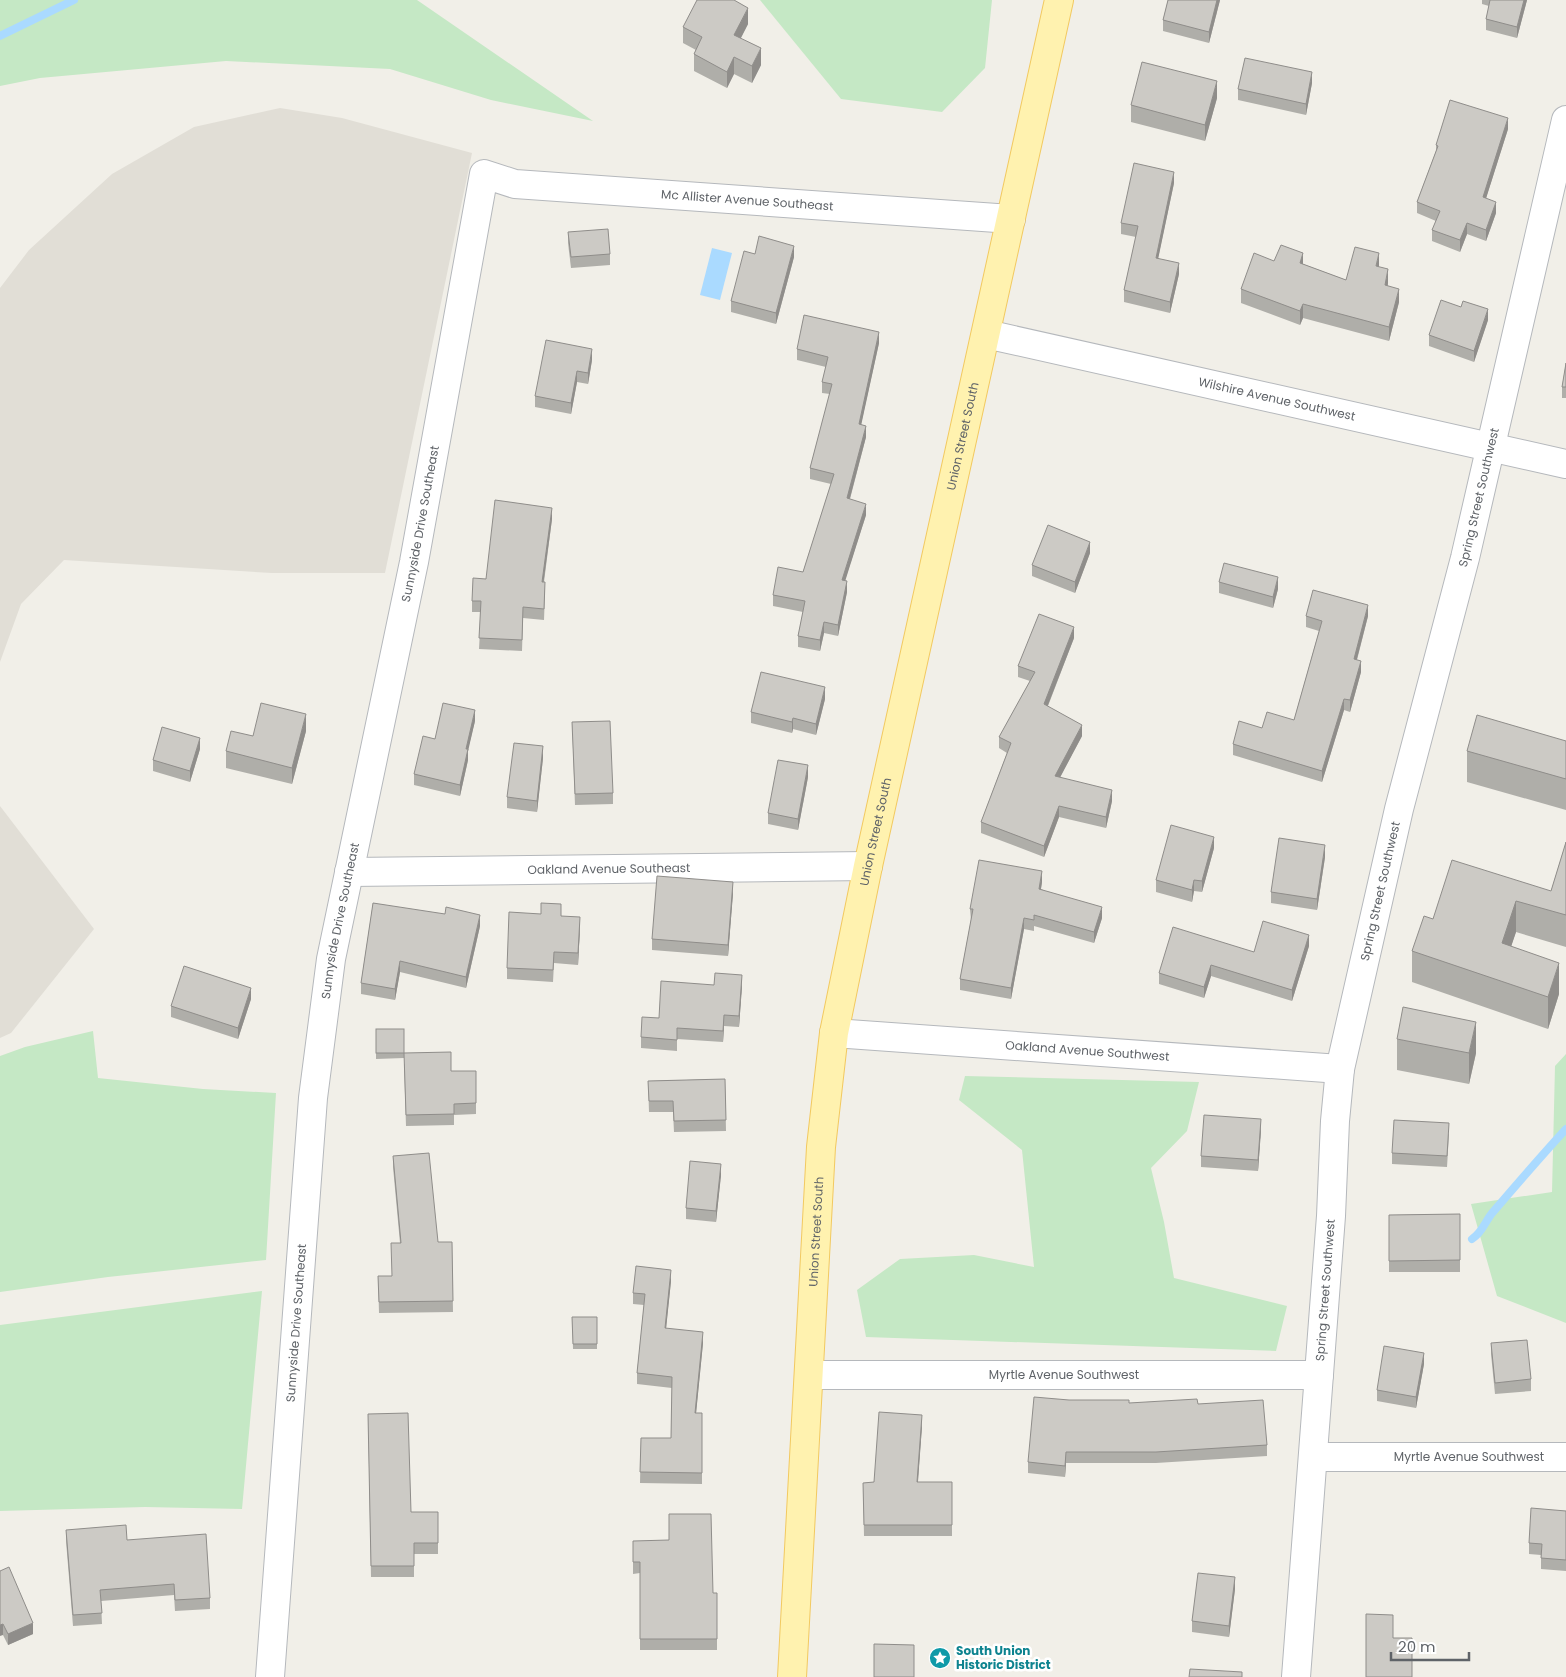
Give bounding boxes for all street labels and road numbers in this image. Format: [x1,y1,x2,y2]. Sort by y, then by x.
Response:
street label: Mc Allister Avenue Southeast [661,185,834,214]
street label: Wilshire Avenue Southwest [1197,373,1357,425]
street label: Union Street South [942,381,982,492]
street label: Spring Street Southwest [1454,426,1503,569]
street label: Sunnyside Drive Southeast [397,444,443,604]
street label: Union Street South [855,776,895,887]
street label: Spring Street Southwest [1356,820,1404,962]
street label: Sunnyside Drive Southeast [317,841,363,1000]
street label: Oakland Avenue Southeast [527,859,691,878]
street label: Oakland Avenue Southwest [1005,1036,1170,1065]
street label: Union Street South [804,1176,827,1287]
street label: Spring Street Southwest [1311,1218,1339,1362]
street label: Sunnyside Drive Southeast [281,1243,310,1403]
street label: Myrtle Avenue Southwest [989,1366,1139,1383]
street label: Myrtle Avenue Southwest [1394,1448,1544,1465]

